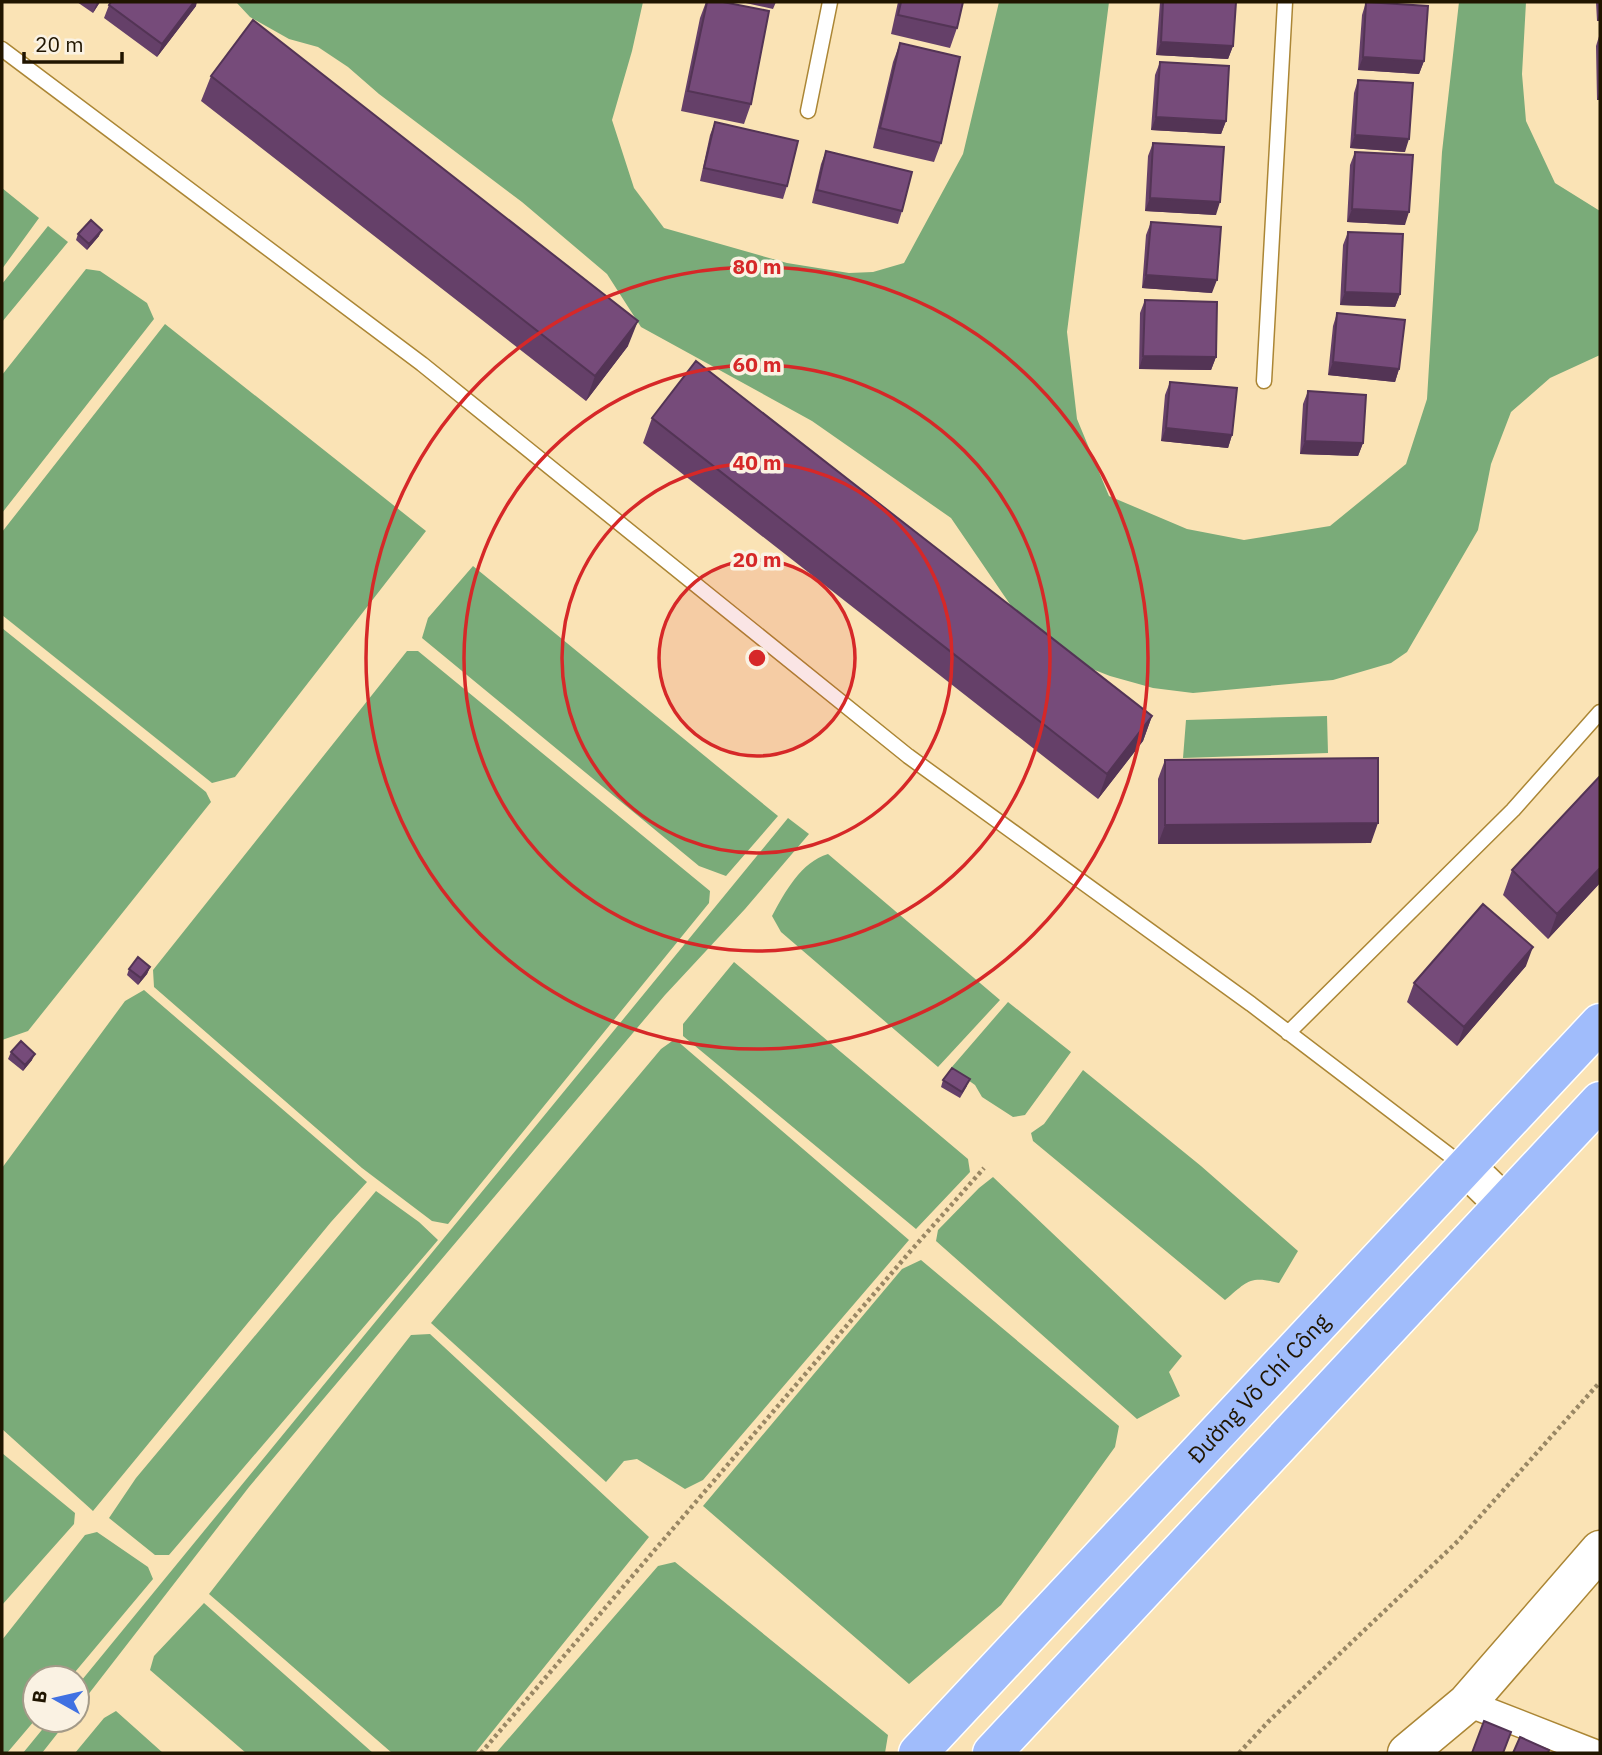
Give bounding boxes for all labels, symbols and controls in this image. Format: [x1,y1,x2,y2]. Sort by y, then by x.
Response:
scale bar [24,21,122,65]
text: 20 m [35,30,84,58]
text: 80 m [733,252,781,280]
text: 60 m [733,350,781,378]
text: 40 m [733,448,781,476]
text: 20 m [733,545,781,573]
centre of rings [745,646,769,670]
street label: Đường Võ Chí Công [1180,1306,1335,1469]
north arrow [21,1664,91,1734]
text: B [26,1689,52,1705]

